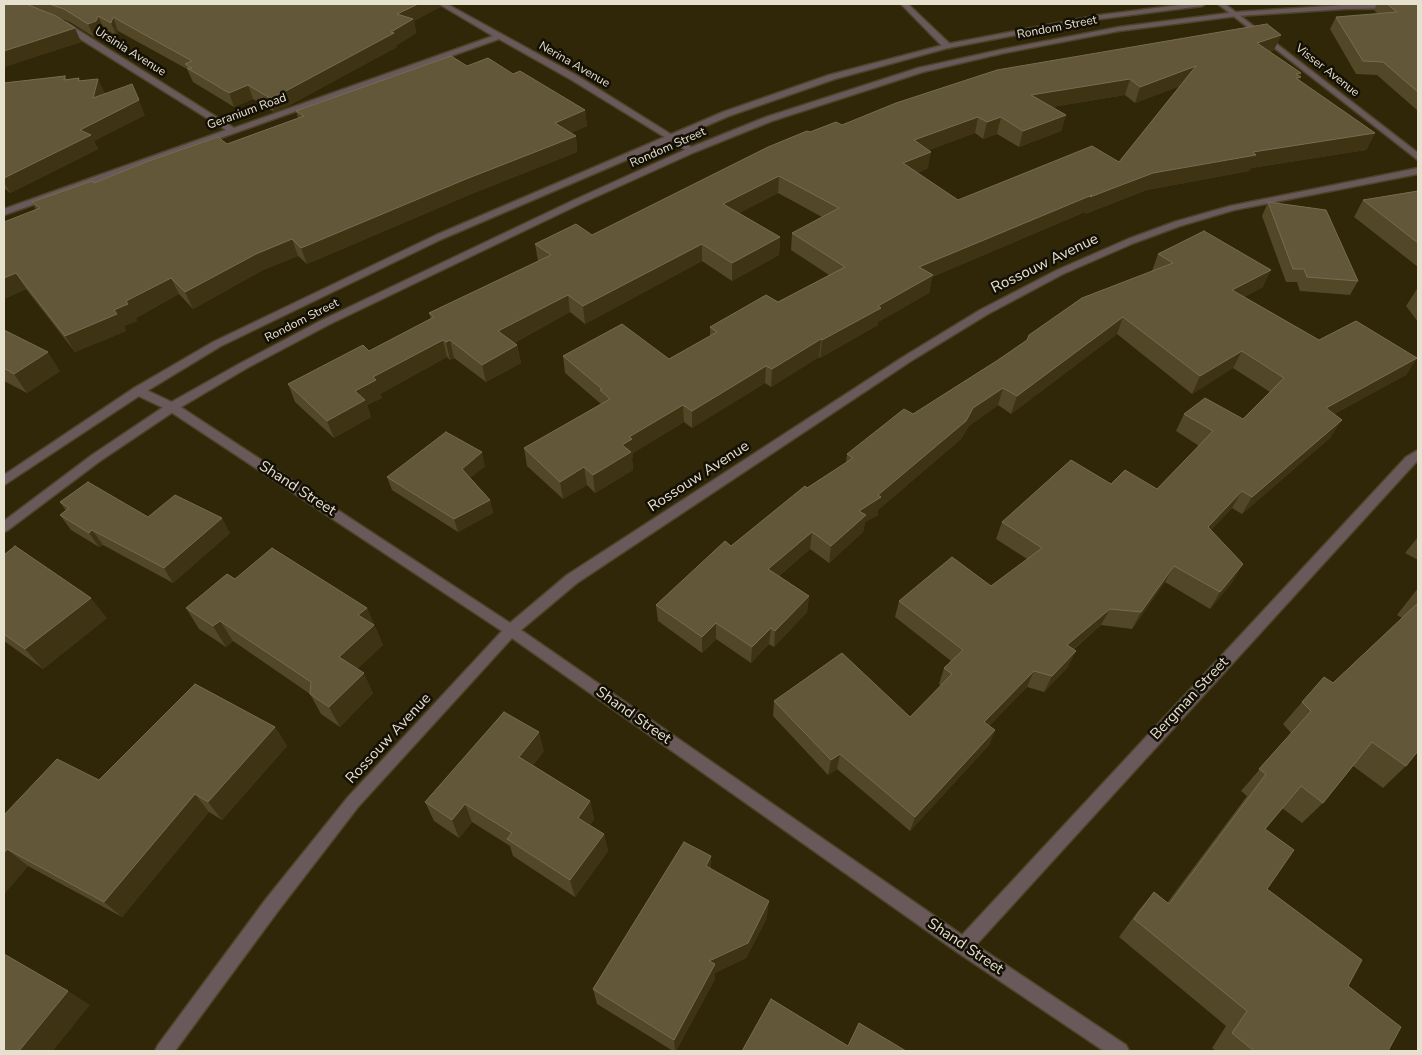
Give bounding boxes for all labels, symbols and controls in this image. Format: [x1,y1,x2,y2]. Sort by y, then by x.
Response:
street label: Rondom Street [1016,13,1098,43]
street label: Ursinia Avenue [92,24,168,80]
street label: Nerina Avenue [536,39,612,91]
street label: Visser Avenue [1292,42,1362,100]
street label: Geranium Road [205,91,289,133]
street label: Rondom Street [628,125,708,171]
street label: Rossouw Avenue [989,230,1101,298]
street label: Rondom Street [263,296,341,346]
street label: Rossouw Avenue [645,438,753,516]
street label: Shand Street [255,458,339,520]
street label: Bergman Street [1147,654,1233,744]
street label: Shand Street [592,683,674,749]
street label: Rossouw Avenue [343,690,435,788]
street label: Shand Street [924,915,1006,979]

